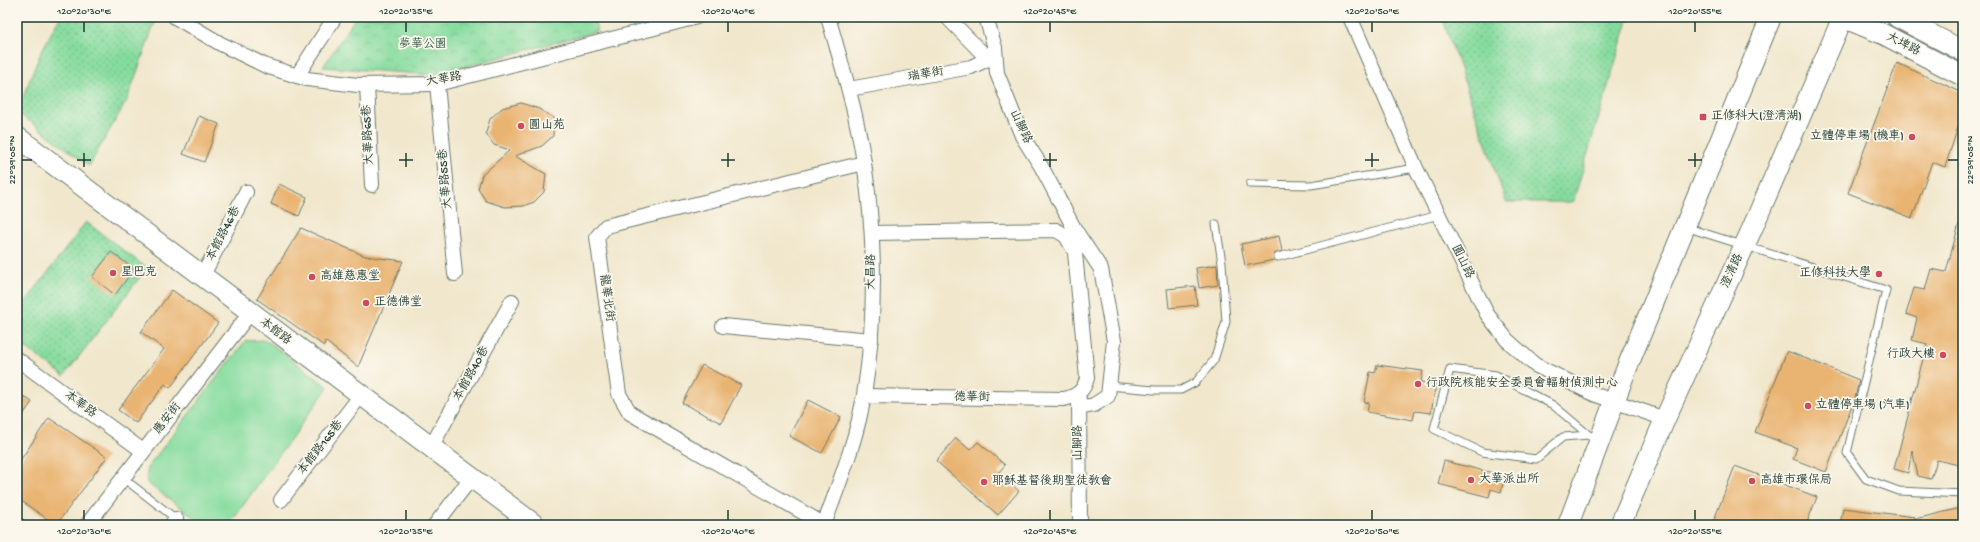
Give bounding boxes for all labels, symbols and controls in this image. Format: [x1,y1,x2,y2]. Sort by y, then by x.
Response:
text: 120°20'30"E [56,6,112,18]
text: 120°20'35"E [378,6,433,18]
text: 120°20'40"E [700,6,755,18]
text: 120°20'45"E [1023,6,1077,18]
text: 120°20'50"E [1344,6,1400,18]
text: 120°20'55"E [1667,6,1722,18]
street label: 大埤路 [1884,30,1923,59]
park label: 夢華公園 [399,37,447,52]
street label: 瑞華街 [907,64,945,85]
street label: 大華路 [425,69,463,90]
street label: 大華路65巷 [359,104,378,166]
street label: 山腳路 [1006,107,1035,146]
place label: 正修科大(澄清湖) [1711,109,1802,124]
marker: 正修科大(澄清湖) [1698,112,1708,122]
place label: 圓山苑 [529,118,565,133]
marker: 圓山苑 [516,121,526,131]
place label: 立體停車場 (機車) [1810,129,1904,144]
marker: 立體停車場 (機車) [1907,132,1917,142]
text: 22°39'05"N [7,135,19,184]
text: 22°39'05"N [1965,135,1977,184]
street label: 大華路55巷 [435,148,456,210]
street label: 本館路46巷 [202,203,244,264]
street label: 圓山路 [1448,242,1477,281]
street label: 澄清路 [1718,251,1747,290]
street label: 大昌路 [864,254,879,290]
place label: 星巴克 [121,265,157,280]
place label: 正修科技大學 [1799,265,1871,281]
marker: 星巴克 [108,268,118,278]
place label: 高雄慈惠堂 [320,269,380,284]
marker: 正修科技大學 [1874,269,1884,279]
marker: 高雄慈惠堂 [307,272,317,282]
street label: 龍華北街 [596,273,617,323]
place label: 正德佛堂 [374,294,422,310]
marker: 正德佛堂 [361,298,371,308]
street label: 本館路 [256,314,295,348]
street label: 本館路40巷 [449,343,493,404]
place label: 行政大樓 [1887,347,1935,362]
marker: 行政大樓 [1938,350,1948,360]
place label: 行政院核能安全委員會輻射偵測中心 [1426,375,1618,391]
marker: 行政院核能安全委員會輻射偵測中心 [1413,379,1423,389]
street label: 本華路 [61,388,99,421]
street label: 德華街 [954,389,990,405]
place label: 立體停車場 (汽車) [1816,398,1910,413]
street label: 應安街 [151,400,185,437]
marker: 立體停車場 (汽車) [1803,401,1813,411]
street label: 本館路165巷 [294,417,347,478]
street label: 山腳路 [1071,425,1086,461]
place label: 大華派出所 [1479,472,1540,487]
place label: 耶穌基督後期聖徒教會 [992,473,1112,489]
place label: 高雄市環保局 [1760,473,1832,488]
marker: 大華派出所 [1466,475,1476,485]
marker: 高雄市環保局 [1747,476,1757,486]
marker: 耶穌基督後期聖徒教會 [979,477,989,487]
text: 120°20'30"E [56,526,112,538]
text: 120°20'35"E [378,526,433,538]
text: 120°20'40"E [700,526,755,538]
text: 120°20'45"E [1023,526,1077,538]
text: 120°20'50"E [1344,526,1400,538]
text: 120°20'55"E [1667,526,1722,538]

